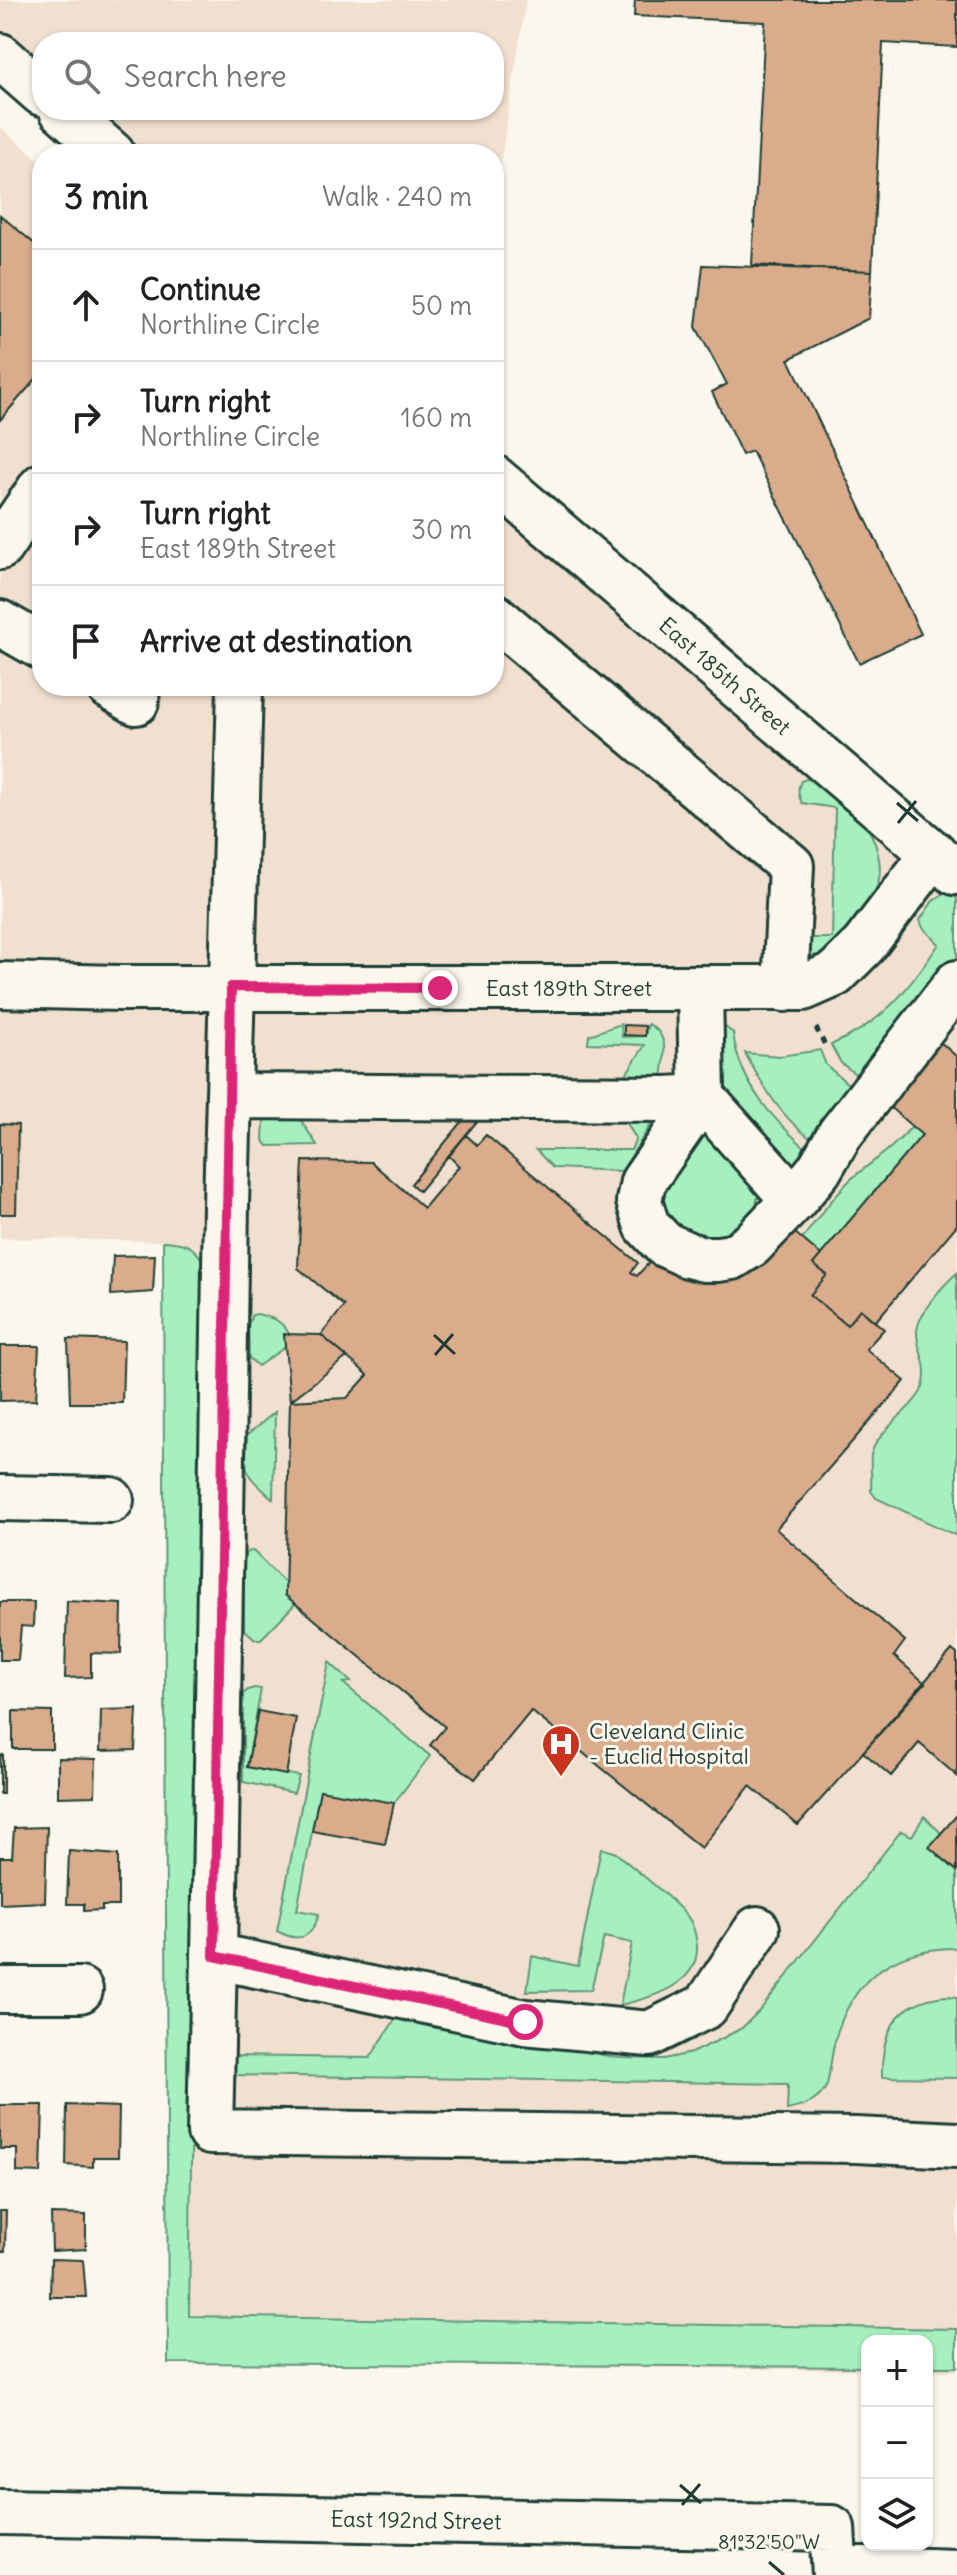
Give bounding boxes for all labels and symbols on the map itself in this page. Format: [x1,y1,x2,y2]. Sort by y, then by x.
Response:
street label: East 185th Street [653,611,797,741]
route end [422,970,458,1006]
street label: East 189th Street [486,974,652,1002]
place label: Cleveland Clinic - Euclid Hospital [589,1717,749,1770]
hospital icon: Cleveland Clinic - Euclid Hospital [540,1723,582,1778]
route start [507,2004,543,2040]
street label: East 192nd Street [330,2505,502,2535]
text: 81°32'50"W [718,2529,820,2554]

